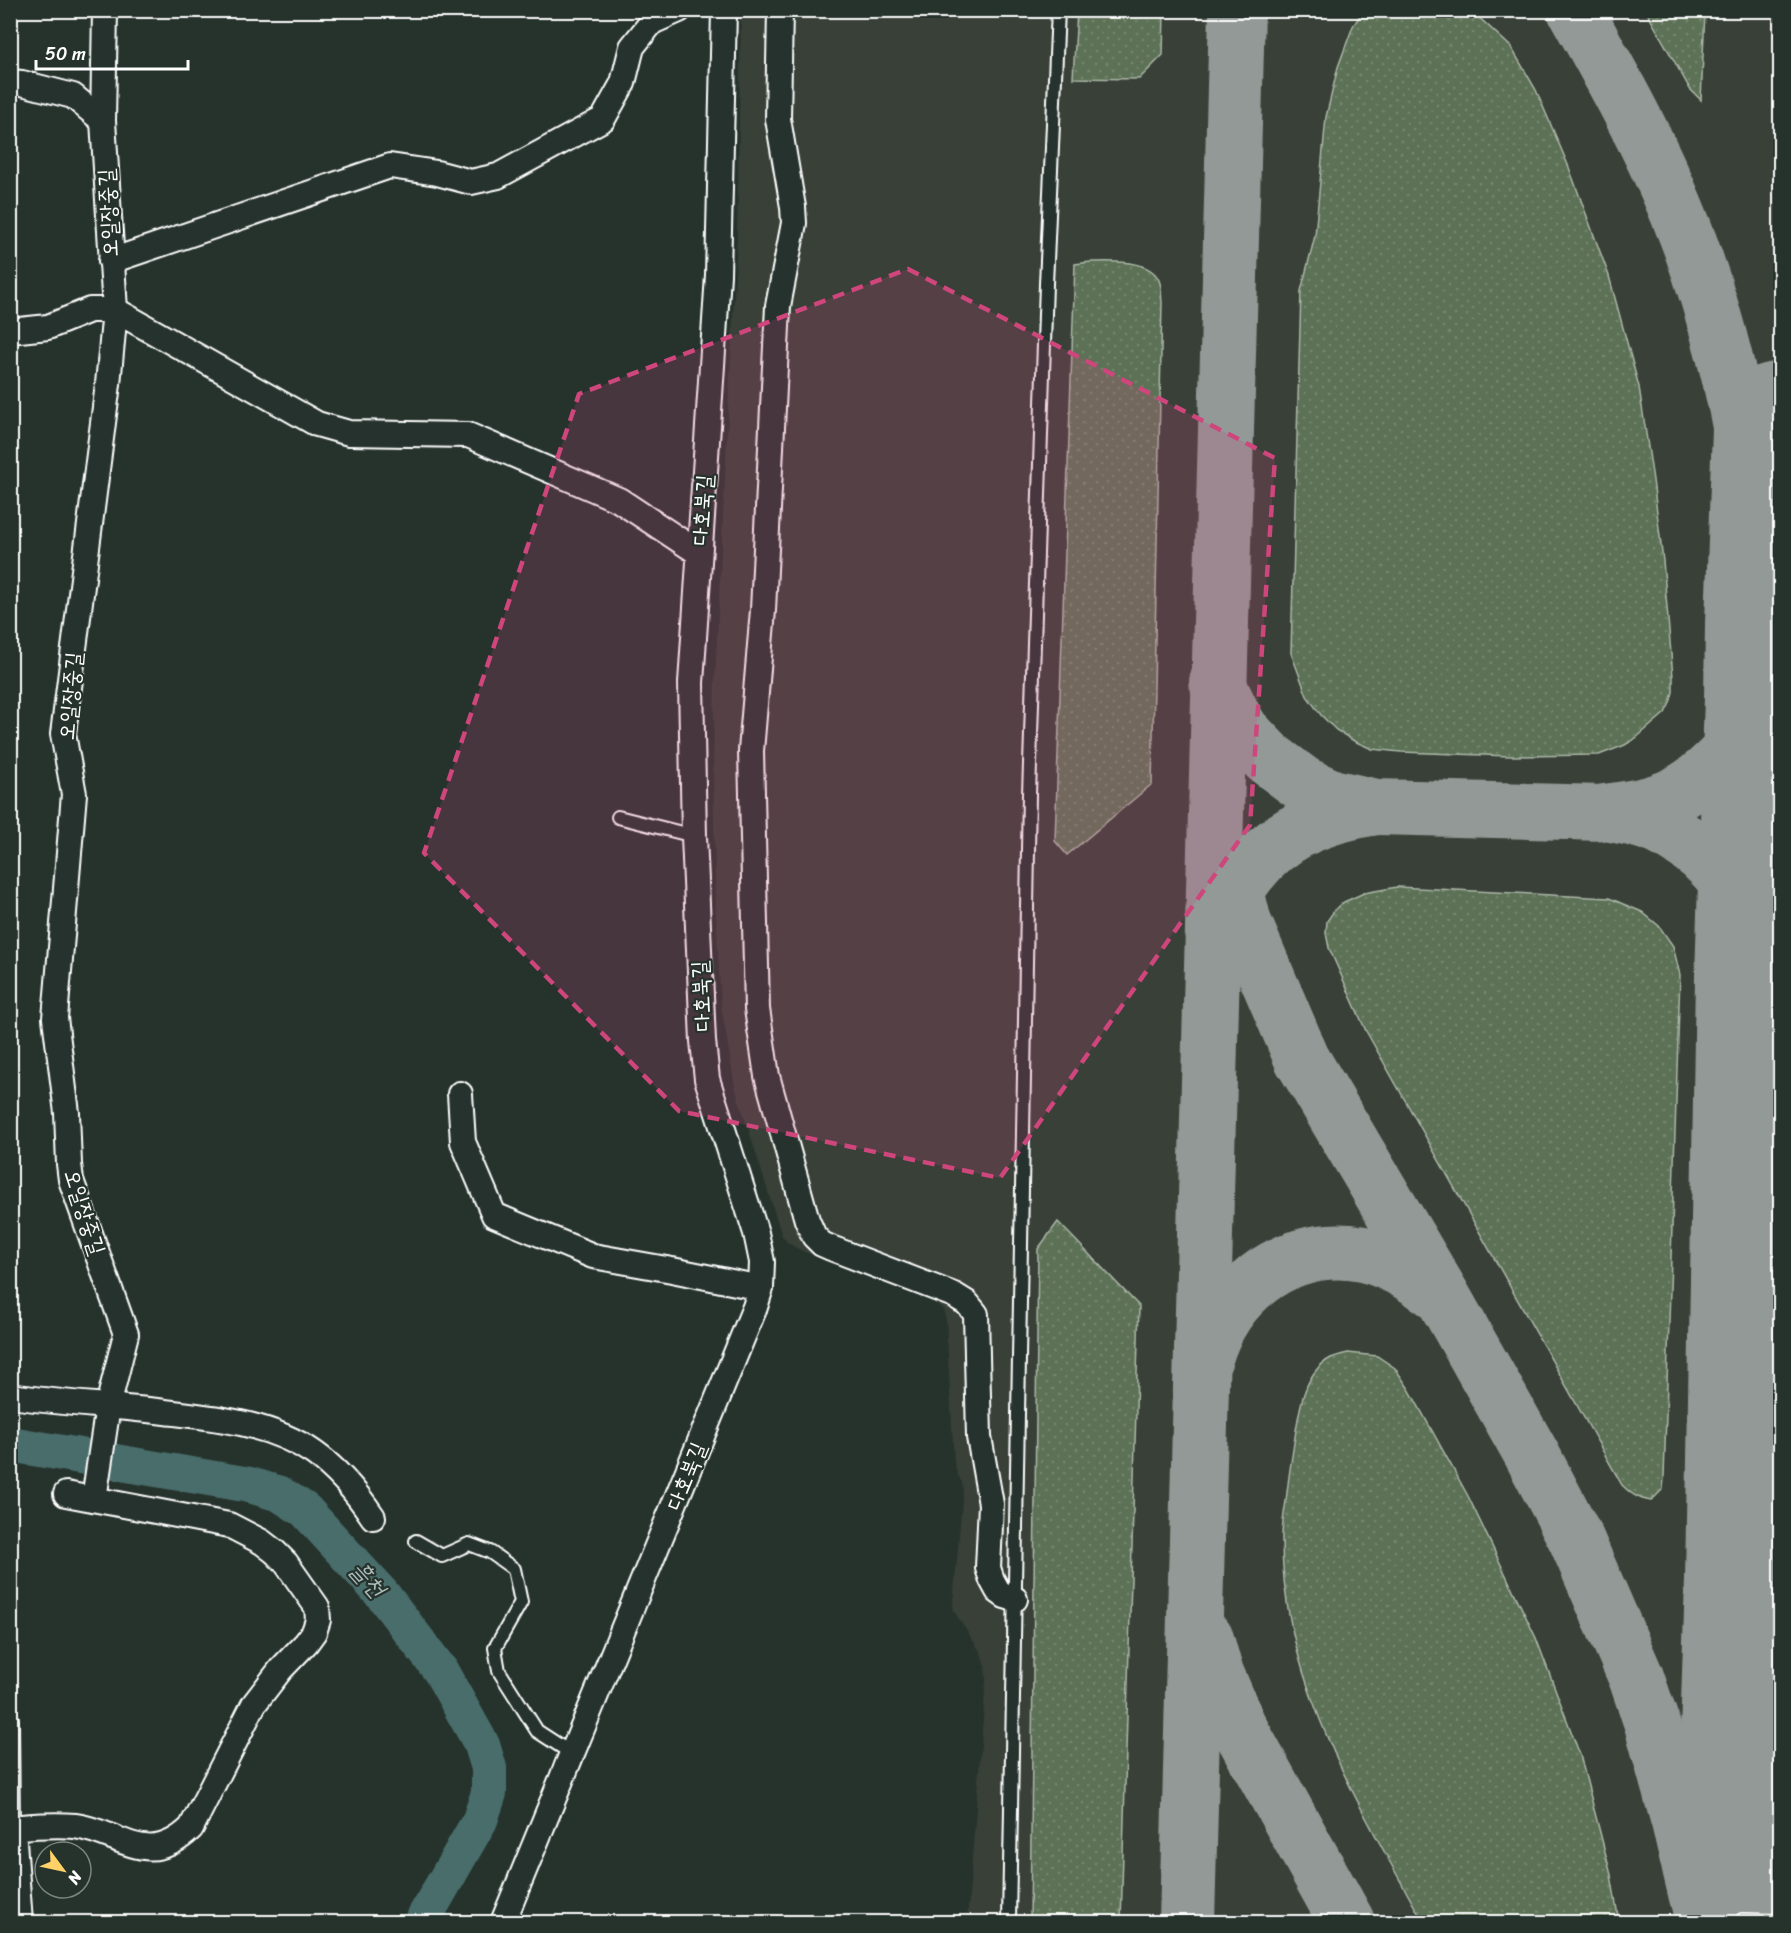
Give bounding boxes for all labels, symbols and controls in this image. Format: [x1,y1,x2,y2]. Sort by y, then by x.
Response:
scale bar [36,33,188,71]
text: 50 m [45,38,86,70]
street label: 오일장중길 [86,167,130,258]
street label: 다호북길 [680,473,724,547]
street label: 오일장중길 [47,650,93,742]
street label: 다호북길 [680,959,722,1032]
street label: 오일장중길 [53,1164,117,1260]
street label: 다호북길 [655,1436,717,1516]
water label: 흘천 [339,1551,398,1609]
north arrow [33,1840,93,1900]
text: N [59,1865,91,1891]

